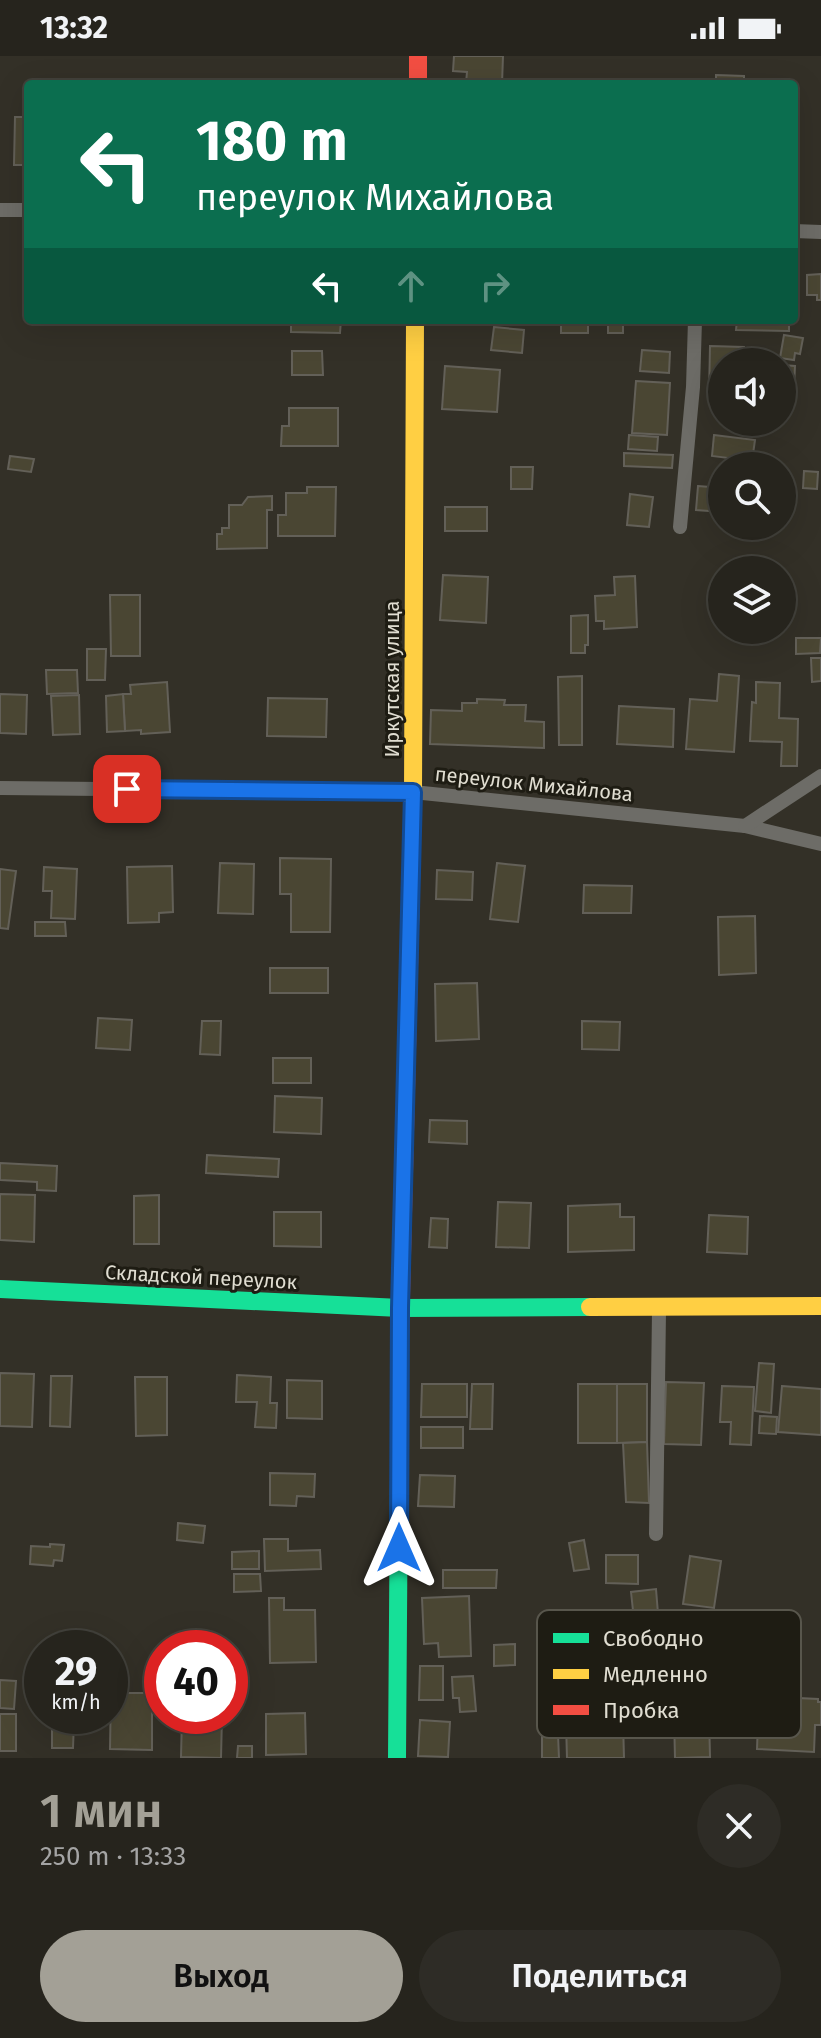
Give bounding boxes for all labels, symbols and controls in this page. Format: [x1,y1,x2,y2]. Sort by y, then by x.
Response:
text: 13:32 [40,10,108,46]
text: 180 m [196,108,348,175]
icon: left [64,112,168,216]
text: переулок Михайлова [196,176,554,220]
icon: left [305,264,349,308]
icon: ahead [389,264,433,308]
icon: right [473,264,517,308]
map controls [708,348,796,644]
button: sound [708,348,796,436]
button: search [708,452,796,540]
button: layers [708,556,796,644]
street label: Иркутская улица [380,601,404,757]
pin [93,755,161,823]
street label: переулок Михайлова [434,762,634,806]
icon: arrive [105,767,149,811]
street label: Складской переулок [104,1260,298,1294]
position arrow [357,1506,441,1590]
legend [537,1610,801,1738]
text: Свободно [603,1625,704,1652]
speed limit sign: 40 [144,1630,248,1734]
text: 29 [55,1648,97,1696]
text: Медленно [603,1661,708,1688]
text: km/h [51,1690,101,1714]
text: Пробка [603,1697,680,1724]
text: 1 мин [40,1782,163,1840]
button: close [697,1784,781,1868]
text: 250 m · 13:33 [40,1841,186,1872]
button: Выход [40,1930,403,2022]
button: Поделиться [419,1930,781,2022]

